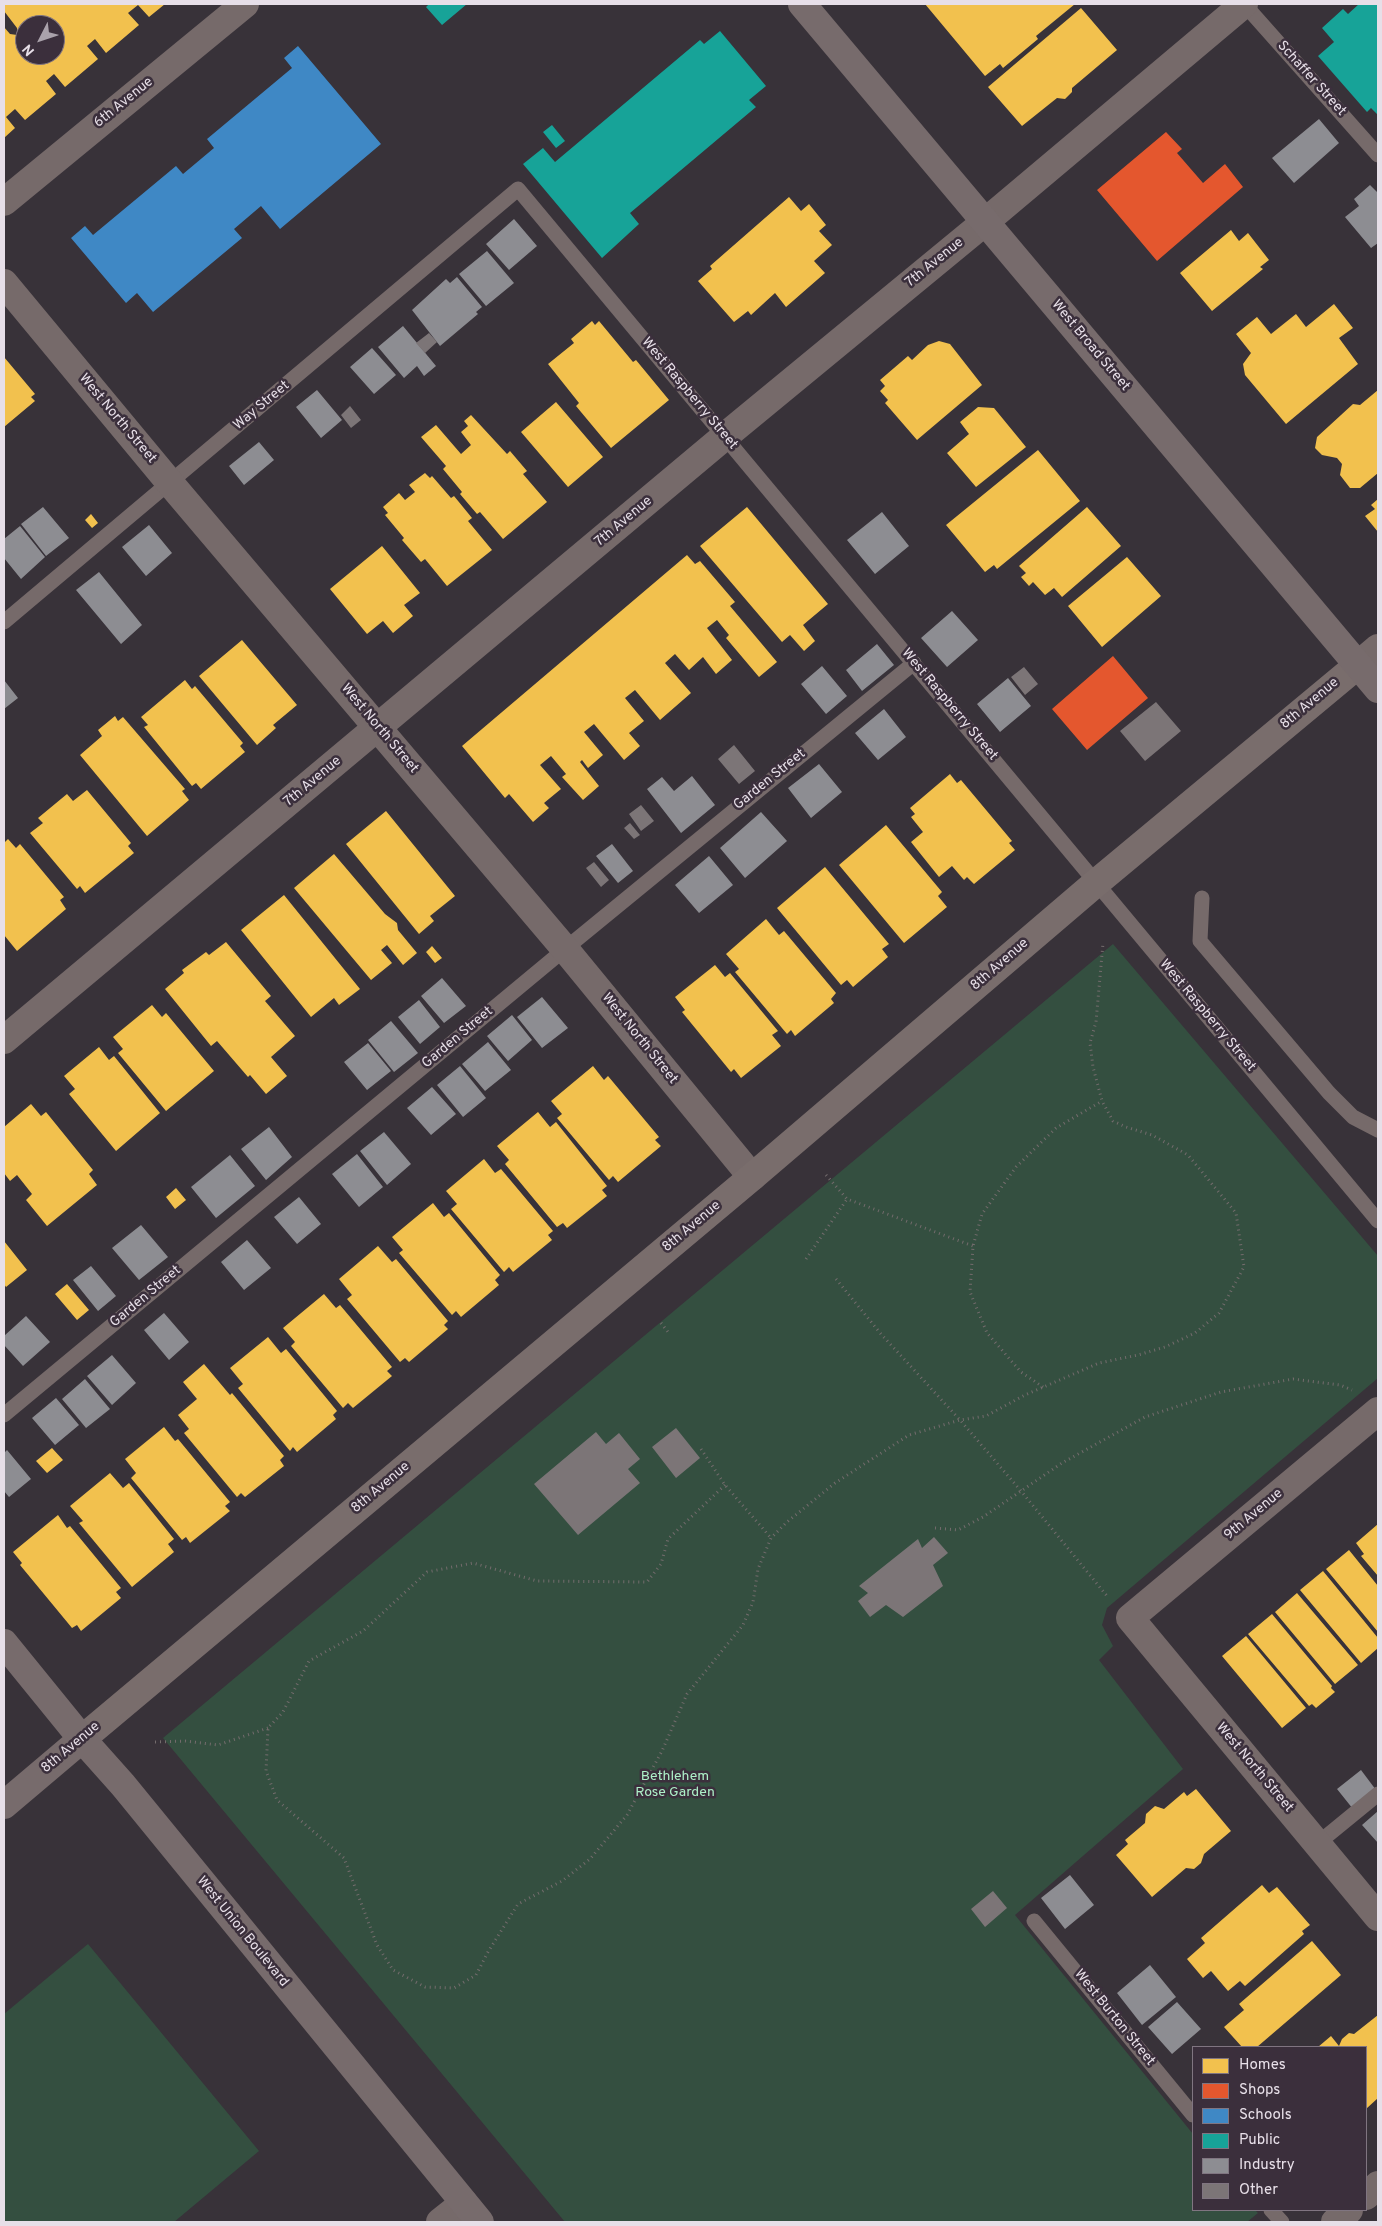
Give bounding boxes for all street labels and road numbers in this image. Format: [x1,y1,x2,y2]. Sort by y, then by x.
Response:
street label: Schaffer Street [1273,38,1349,120]
street label: 6th Avenue [91,74,157,132]
street label: 7th Avenue [903,234,967,292]
street label: West Broad Street [1047,297,1133,395]
street label: West Raspberry Street [637,335,741,453]
street label: West North Street [75,371,159,467]
street label: Way Street [231,378,293,434]
street label: 7th Avenue [592,493,656,551]
street label: West Raspberry Street [897,646,1001,764]
street label: 8th Avenue [1277,675,1343,733]
street label: West North Street [337,681,421,777]
street label: Garden Street [731,746,809,814]
street label: 7th Avenue [281,753,345,811]
street label: 8th Avenue [968,935,1032,995]
street label: West Raspberry Street [1155,957,1259,1075]
street label: West North Street [597,990,681,1088]
street label: Garden Street [419,1003,497,1073]
street label: 8th Avenue [659,1198,725,1256]
street label: Garden Street [107,1262,185,1332]
street label: 8th Avenue [348,1459,414,1517]
street label: 9th Avenue [1221,1486,1287,1544]
street label: 8th Avenue [38,1719,104,1777]
street label: West North Street [1212,1720,1296,1816]
street label: West Union Boulevard [192,1873,292,1991]
street label: West Burton Street [1070,1966,1158,2070]

